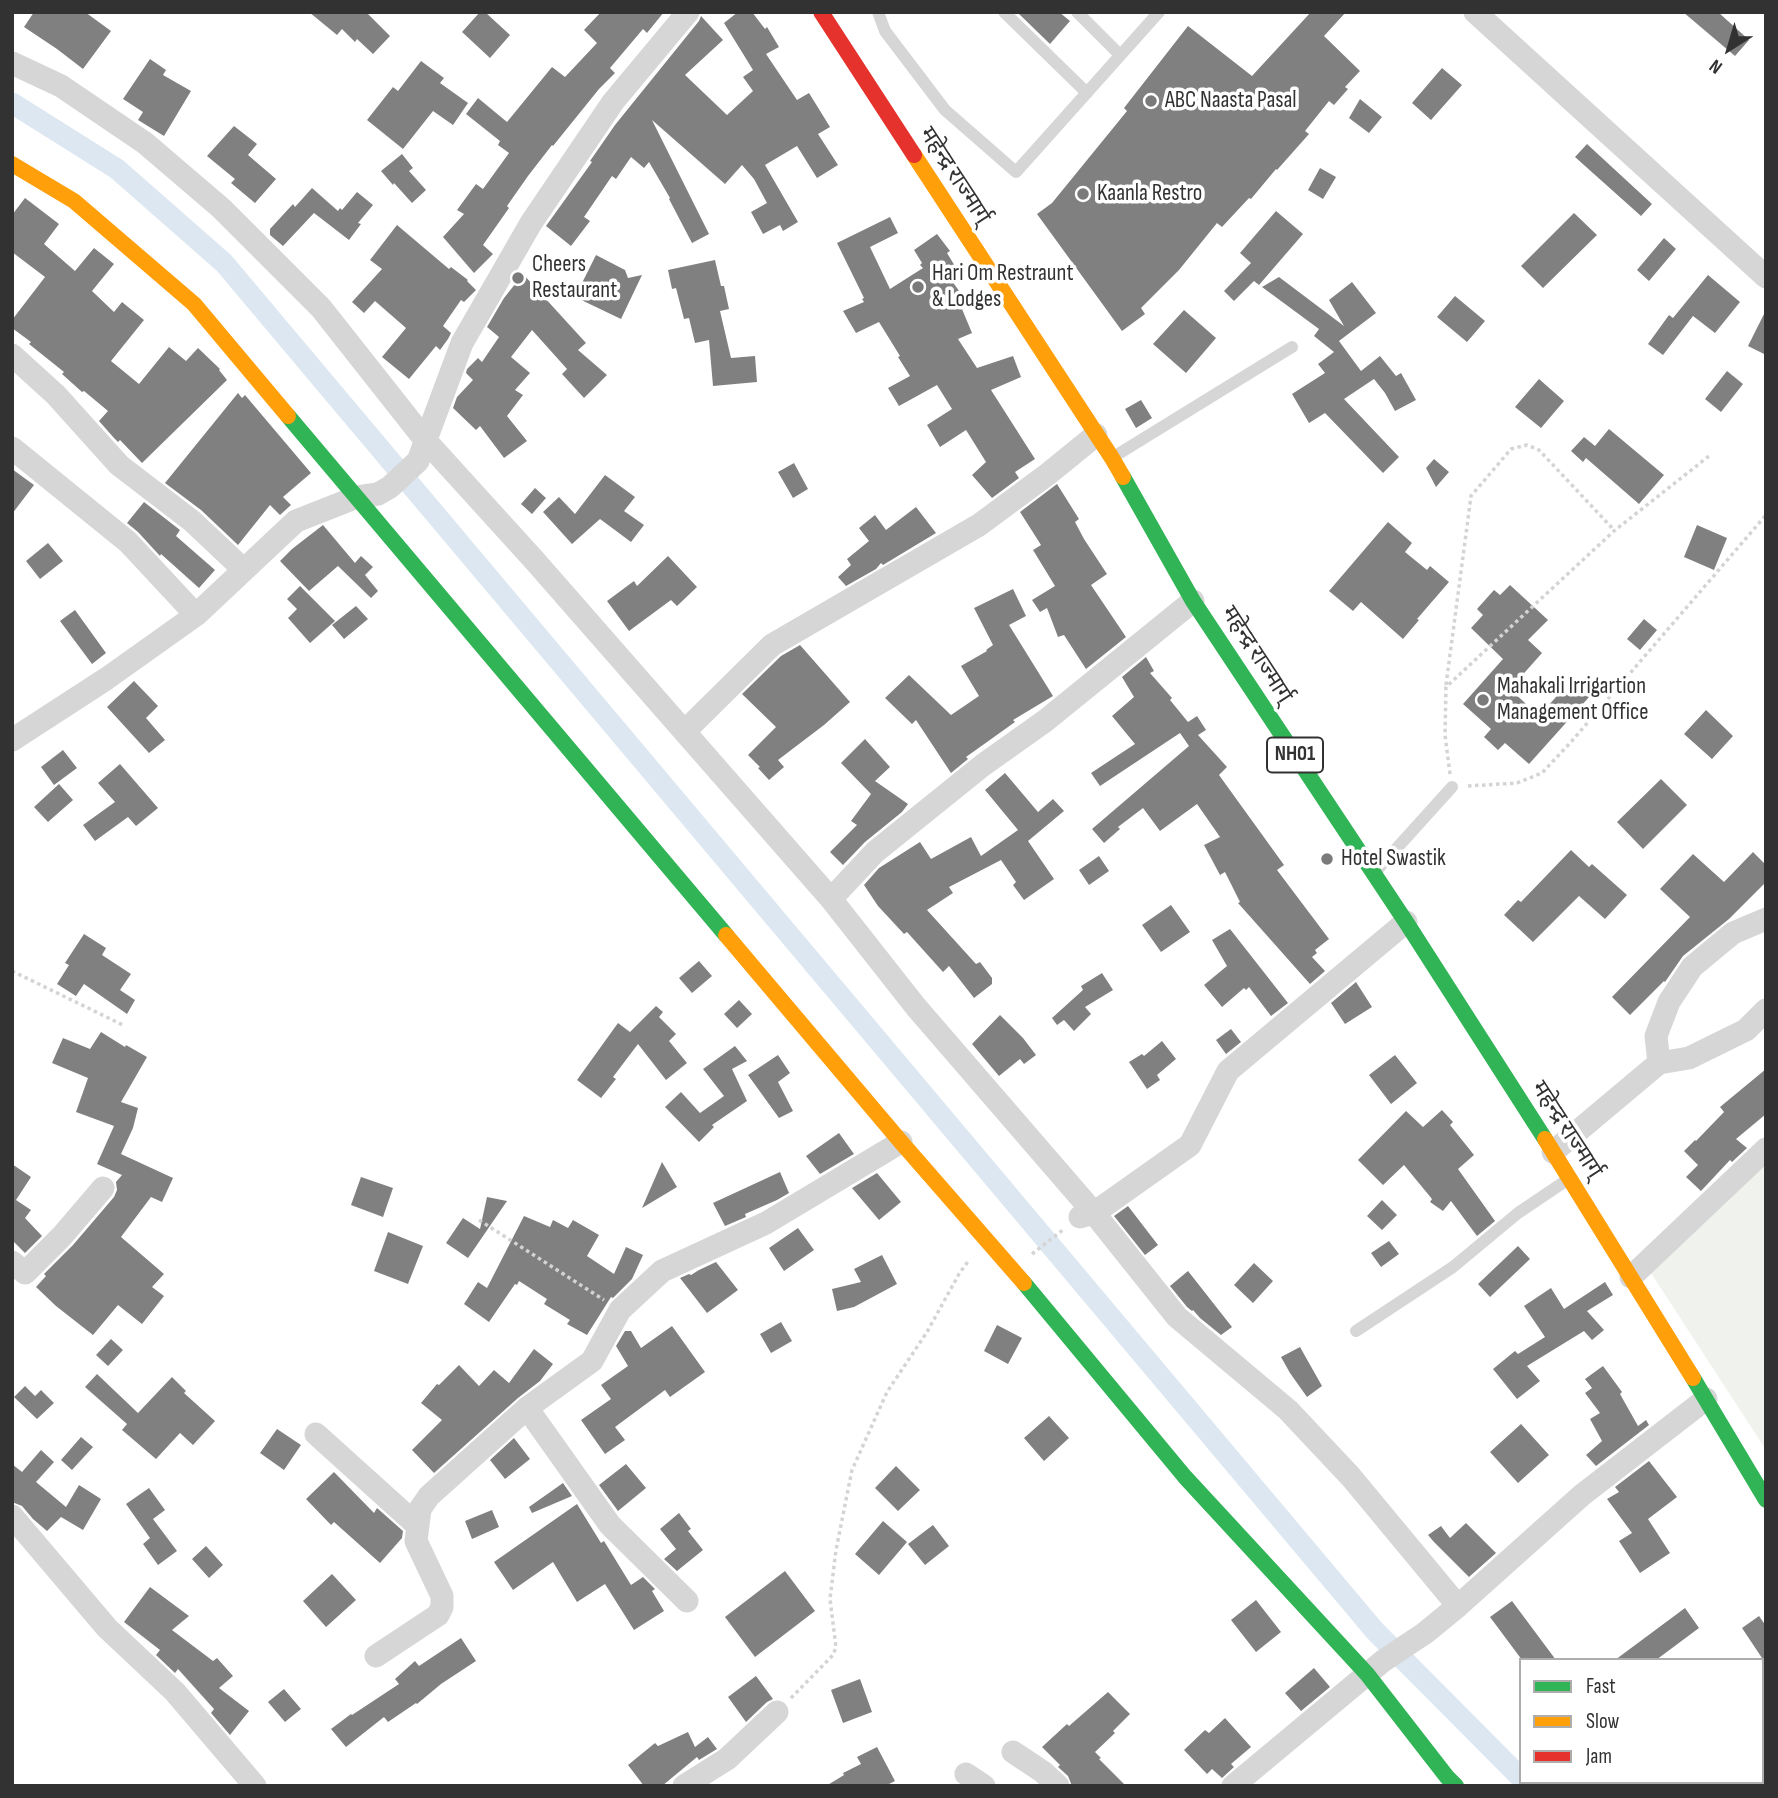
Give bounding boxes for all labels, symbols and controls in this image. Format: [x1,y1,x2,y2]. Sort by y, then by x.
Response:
north arrow [1694,14,1764,84]
text: N [1705,54,1727,78]
place label: ABC Naasta Pasal [1165,87,1297,115]
marker: ABC Naasta Pasal [1143,93,1159,109]
street label: महेन्द्र राज्मार्ग् [912,122,996,230]
place label: Kaanla Restro [1097,180,1202,208]
marker: Kaanla Restro [1075,186,1091,202]
place label: Cheers Restaurant [532,251,617,305]
place label: Hari Om Restraunt & Lodges [932,260,1073,314]
marker: Cheers Restaurant [510,270,526,286]
marker: Hari Om Restraunt & Lodges [910,279,926,295]
street label: महेन्द्र राज्मार्ग् [1214,601,1298,709]
place label: Mahakali Irrigartion Management Office [1497,673,1648,727]
marker: Mahakali Irrigartion Management Office [1475,692,1491,708]
road number: NH01 [1267,738,1323,772]
place label: Hotel Swastik [1341,845,1446,873]
marker: Hotel Swastik [1319,851,1335,867]
street label: महेन्द्र राज्मार्ग् [1524,1076,1608,1184]
legend [1519,1658,1764,1784]
text: Fast [1586,1674,1616,1699]
text: Slow [1586,1709,1619,1734]
text: Jam [1586,1744,1612,1769]

